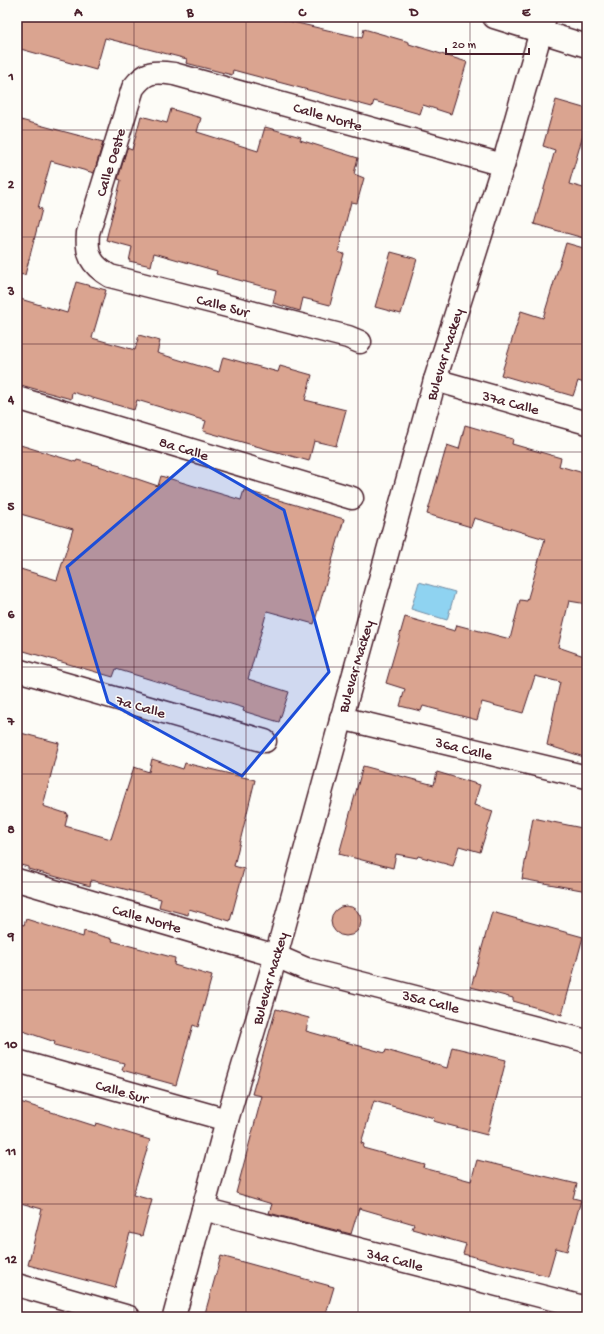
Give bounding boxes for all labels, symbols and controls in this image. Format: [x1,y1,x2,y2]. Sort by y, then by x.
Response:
text: A [73,6,83,21]
text: B [186,6,195,21]
text: C [297,6,307,21]
text: D [409,6,419,21]
text: E [522,6,531,21]
scale bar [446,30,529,56]
text: 20 m [452,39,477,53]
text: 1 [7,70,14,85]
street label: Calle Norte [291,99,364,136]
street label: Calle Oeste [93,126,131,199]
text: 2 [8,178,15,193]
text: 3 [7,285,15,300]
street label: Calle Sur [194,291,252,323]
street label: Bulevar Mackey [423,306,469,404]
street label: 37a Calle [479,387,541,420]
text: 4 [7,393,15,408]
street label: 8a Calle [156,434,211,466]
text: 5 [8,500,15,515]
text: 6 [8,608,15,623]
street label: Bulevar Mackey [335,618,379,716]
street label: 7a Calle [113,692,167,724]
text: 7 [7,715,16,730]
street label: 36a Calle [432,734,494,766]
text: 8 [7,823,15,838]
street label: Calle Norte [110,901,183,938]
text: 9 [7,930,15,945]
street label: Bulevar Mackey [249,930,293,1028]
street label: 35a Calle [399,987,461,1019]
text: 10 [4,1038,18,1053]
street label: Calle Sur [93,1077,151,1109]
text: 11 [5,1145,16,1160]
street label: 34a Calle [363,1245,425,1277]
text: 12 [4,1253,17,1268]

